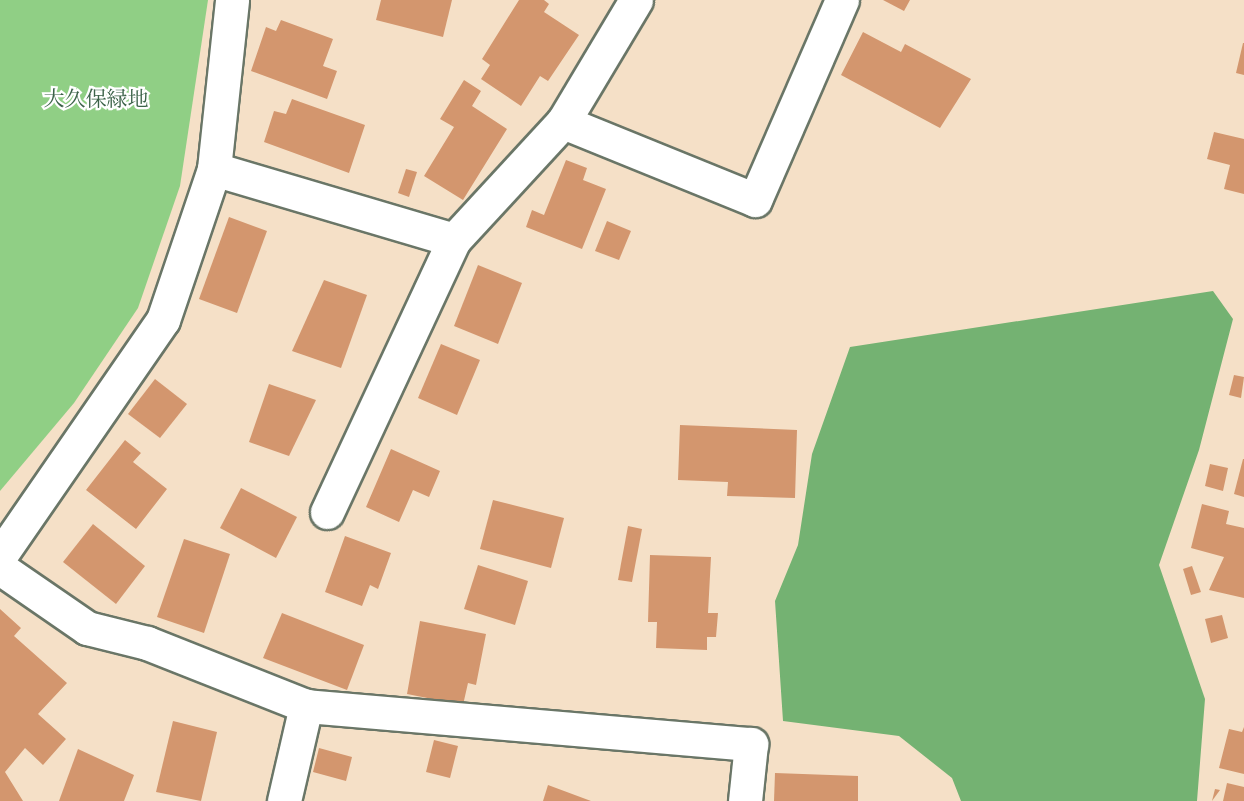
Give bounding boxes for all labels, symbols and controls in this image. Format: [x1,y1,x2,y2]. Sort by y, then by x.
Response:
park label: 大久保緑地 [44,87,148,113]

